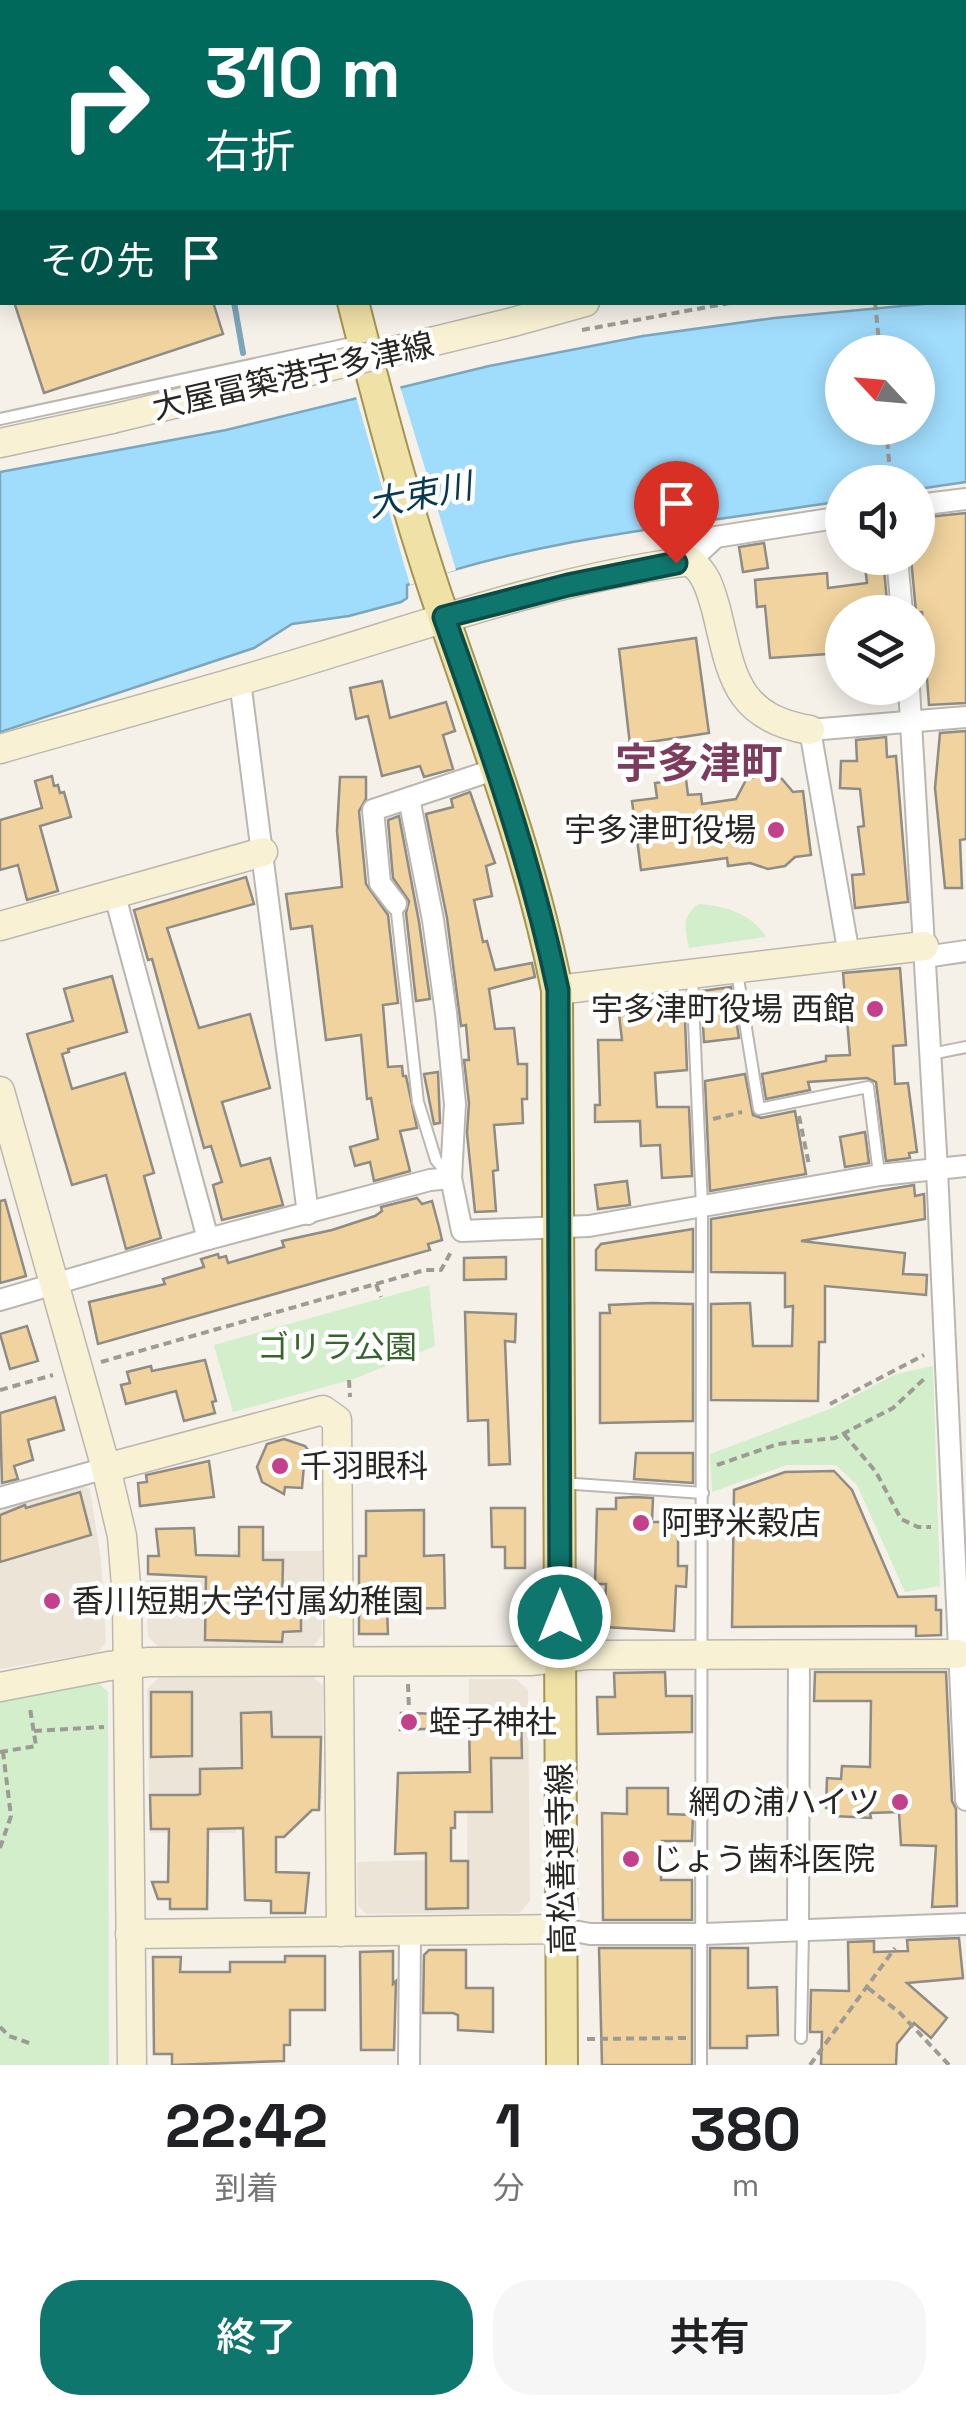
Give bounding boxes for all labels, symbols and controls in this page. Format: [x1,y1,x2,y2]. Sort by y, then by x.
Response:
text: 310 m [205,28,401,117]
icon: right [40,40,170,170]
text: 右折 [205,123,295,180]
icon: arrive [174,230,229,285]
text: その先 [40,237,154,285]
street label: 大屋冨築港宇多津線 [148,324,438,428]
north arrow [825,335,935,445]
map controls [825,335,935,705]
pin [634,461,719,564]
water label: 大束川 [364,463,480,527]
button: sound [825,465,935,575]
icon: arrive [649,476,704,531]
button: layers [825,595,935,705]
district label: 宇多津町 [615,737,783,790]
place label: 宇多津町役場 [564,810,756,850]
marker: 宇多津町役場 [765,819,787,841]
place label: 宇多津町役場 西館 [591,989,855,1029]
marker: 宇多津町役場 西館 [864,998,886,1020]
park label: ゴリラ公園 [257,1327,417,1367]
place label: 千羽眼科 [300,1446,428,1486]
marker: 千羽眼科 [269,1455,291,1477]
place label: 阿野米穀店 [661,1503,821,1543]
marker: 阿野米穀店 [630,1512,652,1534]
position arrow [508,1565,612,1669]
place label: 香川短期大学付属幼稚園 [72,1581,424,1621]
marker: 香川短期大学付属幼稚園 [41,1590,63,1612]
place label: 蛭子神社 [429,1702,557,1742]
marker: 蛭子神社 [398,1711,420,1733]
street label: 高松善通寺線 [539,1763,583,1955]
place label: 網の浦ハイツ [689,1782,880,1822]
marker: 網の浦ハイツ [889,1791,911,1813]
place label: じょう歯科医院 [651,1839,875,1879]
marker: じょう歯科医院 [620,1848,642,1870]
text: 22:42 [165,2088,328,2165]
text: 1 [495,2088,522,2165]
text: 380 [690,2091,801,2168]
text: m [732,2165,759,2205]
text: 到着 [214,2168,278,2208]
text: 分 [493,2168,525,2208]
button: 終了 [40,2280,473,2395]
button: 共有 [493,2280,926,2395]

